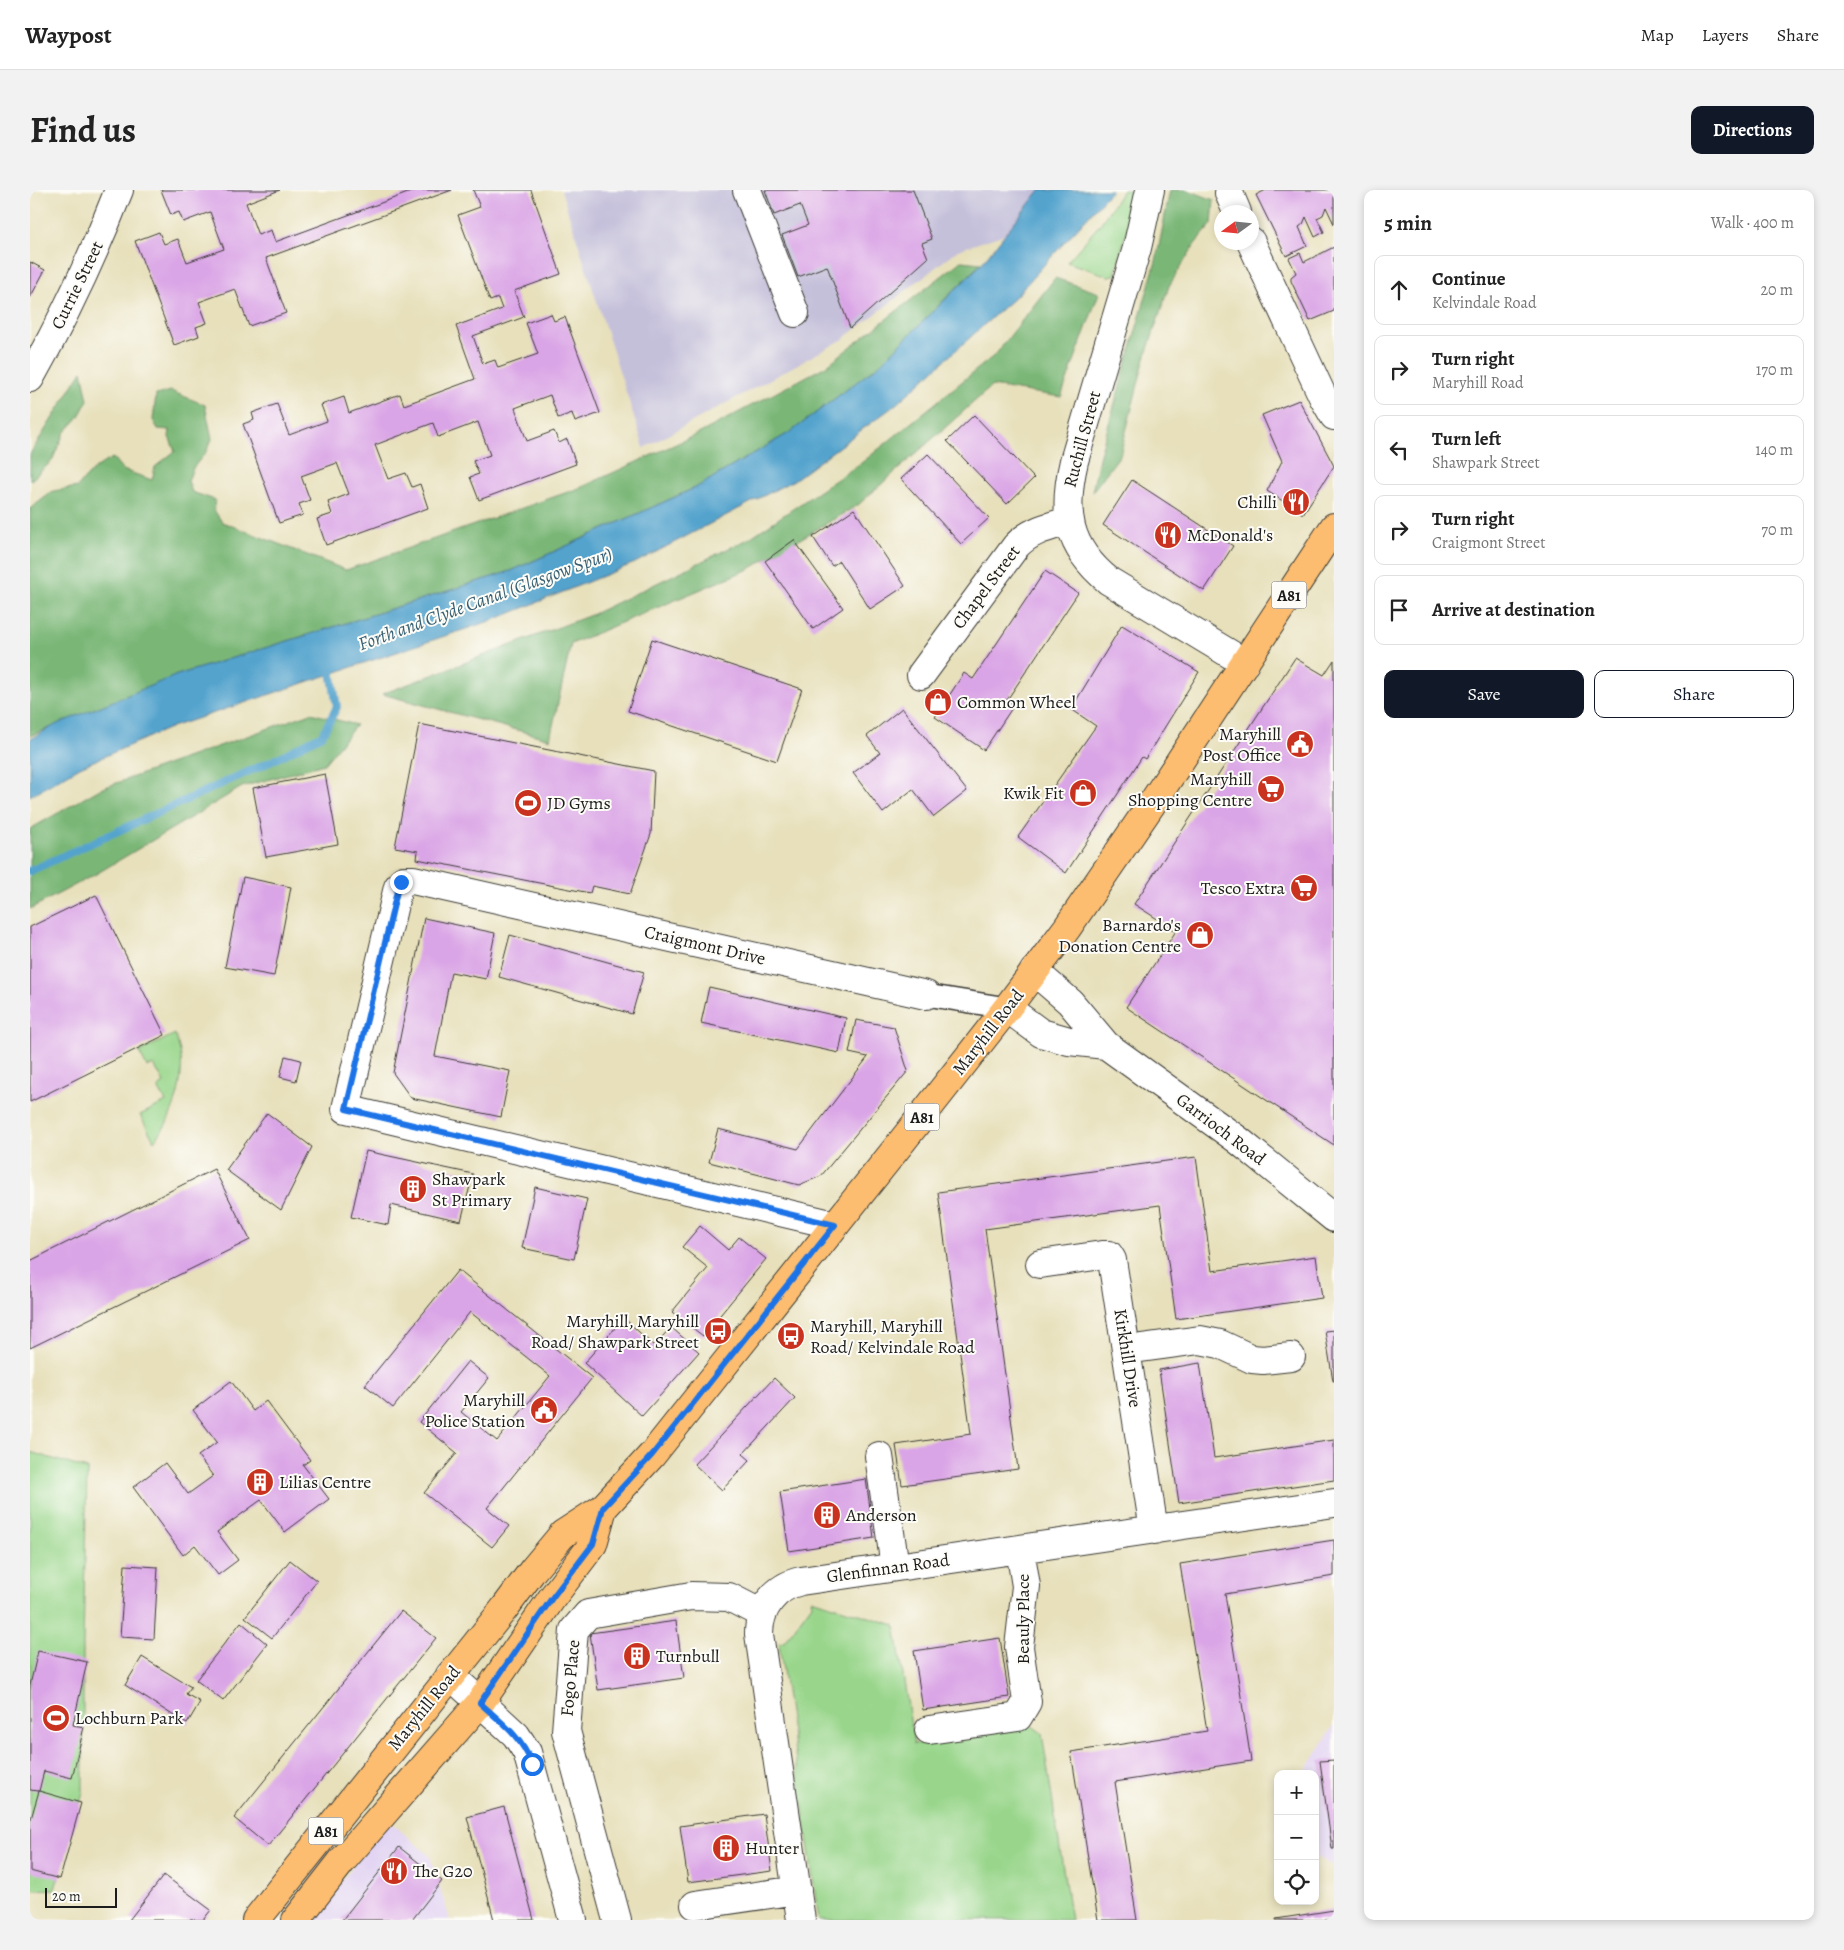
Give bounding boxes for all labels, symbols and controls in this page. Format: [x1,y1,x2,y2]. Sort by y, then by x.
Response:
text: Waypost [25,19,112,51]
text: Map [1641,23,1674,47]
text: Layers [1702,23,1749,47]
text: Share [1777,23,1819,47]
text: Find us [30,106,136,154]
button: Directions [1691,106,1814,154]
north arrow [1214,205,1259,250]
text: 5 min [1384,209,1432,237]
text: Walk · 400 m [1711,212,1794,234]
street label: Currie Street [45,237,109,333]
text: Continue [1432,266,1506,292]
icon: ahead [1385,276,1413,304]
text: 20 m [1760,279,1793,301]
text: Kelvindale Road [1432,292,1537,314]
text: Turn right [1432,346,1514,372]
icon: right [1385,356,1413,384]
text: 170 m [1756,359,1793,381]
text: Maryhill Road [1432,372,1524,394]
street label: Ruchill Street [1058,388,1106,490]
text: Turn left [1432,426,1501,452]
icon: left [1385,436,1413,464]
text: 140 m [1755,439,1793,461]
text: Shawpark Street [1432,452,1540,474]
restaurant icon: Chilli [1281,487,1311,517]
place label: Chilli [1237,490,1277,514]
text: Turn right [1432,506,1514,532]
icon: right [1385,516,1413,544]
text: 70 m [1761,519,1793,541]
restaurant icon: McDonald's [1153,520,1183,550]
place label: McDonald's [1187,523,1273,547]
text: Craigmont Street [1432,532,1546,554]
street label: Chapel Street [947,540,1025,634]
water label: Forth and Clyde Canal (Glasgow Spur) [355,541,616,657]
road number: A81 [1272,582,1306,608]
icon: arrive [1385,596,1413,624]
text: Arrive at destination [1432,597,1595,623]
button: Save [1384,670,1584,718]
button: Share [1594,670,1794,718]
shop icon: Common Wheel [923,687,953,717]
place label: Common Wheel [957,690,1077,714]
place label: Maryhill Post Office [1202,722,1282,767]
public building icon: Maryhill Post Office [1285,729,1315,759]
place label: Maryhill Shopping Centre [1128,767,1253,812]
supermarket icon: Maryhill Shopping Centre [1256,774,1286,804]
shop icon: Kwik Fit [1068,778,1098,808]
place label: Kwik Fit [1003,781,1064,805]
sports icon: JD Gyms [513,788,543,818]
place label: JD Gyms [547,791,611,815]
route end [390,871,413,894]
supermarket icon: Tesco Extra [1289,873,1319,903]
place label: Tesco Extra [1201,876,1286,900]
place label: Barnardo's Donation Centre [1058,913,1181,958]
street label: Craigmont Drive [642,919,768,971]
shop icon: Barnardo's Donation Centre [1185,920,1215,950]
street label: Maryhill Road [947,984,1029,1080]
street label: Garrioch Road [1171,1087,1271,1171]
road number: A81 [904,1104,940,1130]
place label: Shawpark St Primary [432,1167,512,1212]
building icon: Shawpark St Primary [398,1174,428,1204]
street label: Kirkhill Drive [1108,1307,1148,1409]
place label: Maryhill, Maryhill Road/ Shawpark Street [531,1309,700,1354]
place label: Maryhill, Maryhill Road/ Kelvindale Road [810,1314,975,1359]
bus stop icon: Maryhill, Maryhill Road/ Shawpark Street [703,1316,733,1346]
bus stop icon: Maryhill, Maryhill Road/ Kelvindale Road [776,1321,806,1351]
place label: Maryhill Police Station [425,1388,526,1433]
public building icon: Maryhill Police Station [529,1395,559,1425]
building icon: Lilias Centre [245,1467,275,1497]
place label: Lilias Centre [279,1470,371,1494]
building icon: Anderson [812,1500,842,1530]
place label: Anderson [845,1503,917,1527]
street label: Glenfinnan Road [825,1547,951,1588]
street label: Beauly Place [1011,1574,1035,1664]
street label: Fogo Place [555,1639,585,1717]
building icon: Turnbull [622,1641,652,1671]
place label: Turnbull [656,1644,720,1668]
street label: Maryhill Road [382,1660,466,1756]
sports icon: Lochburn Park [41,1703,71,1733]
place label: Lochburn Park [75,1706,183,1730]
route start [521,1753,544,1776]
map controls [1274,1770,1319,1905]
button: + [1274,1770,1319,1815]
button: − [1274,1815,1319,1860]
road number: A81 [308,1818,344,1844]
building icon: Hunter [711,1833,741,1863]
place label: Hunter [745,1836,799,1860]
restaurant icon: The G20 [379,1856,409,1886]
place label: The G20 [413,1859,473,1883]
button: locate [1274,1860,1319,1905]
scale bar [45,1885,118,1908]
text: 20 m [52,1887,81,1906]

